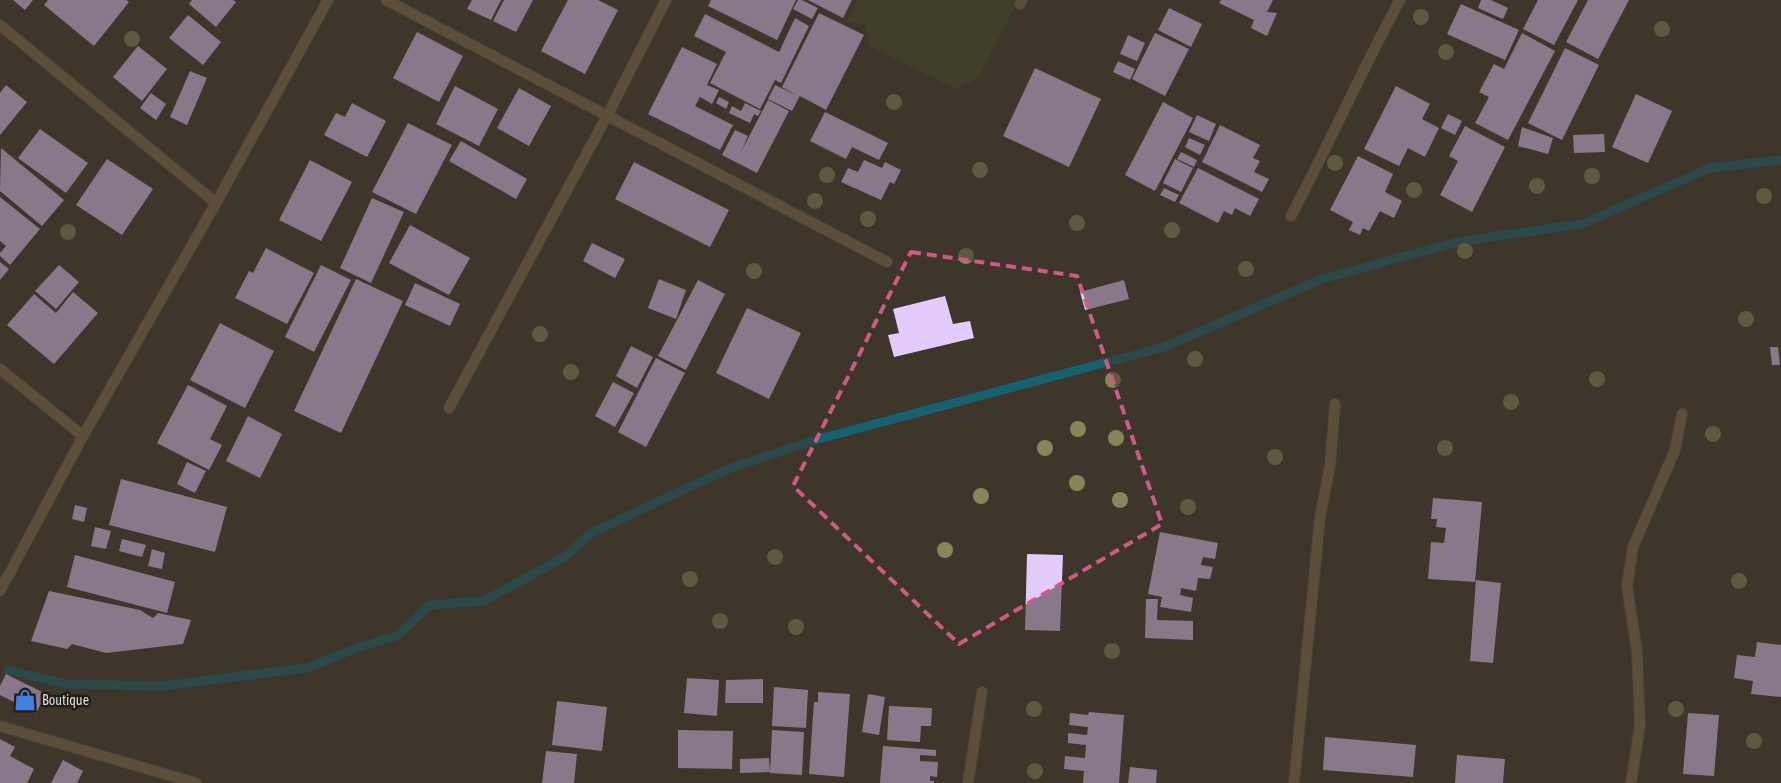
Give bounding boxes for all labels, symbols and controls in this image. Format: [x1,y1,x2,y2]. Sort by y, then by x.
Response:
shop icon: Boutique [12,687,38,713]
place label: Boutique [42,692,89,708]

